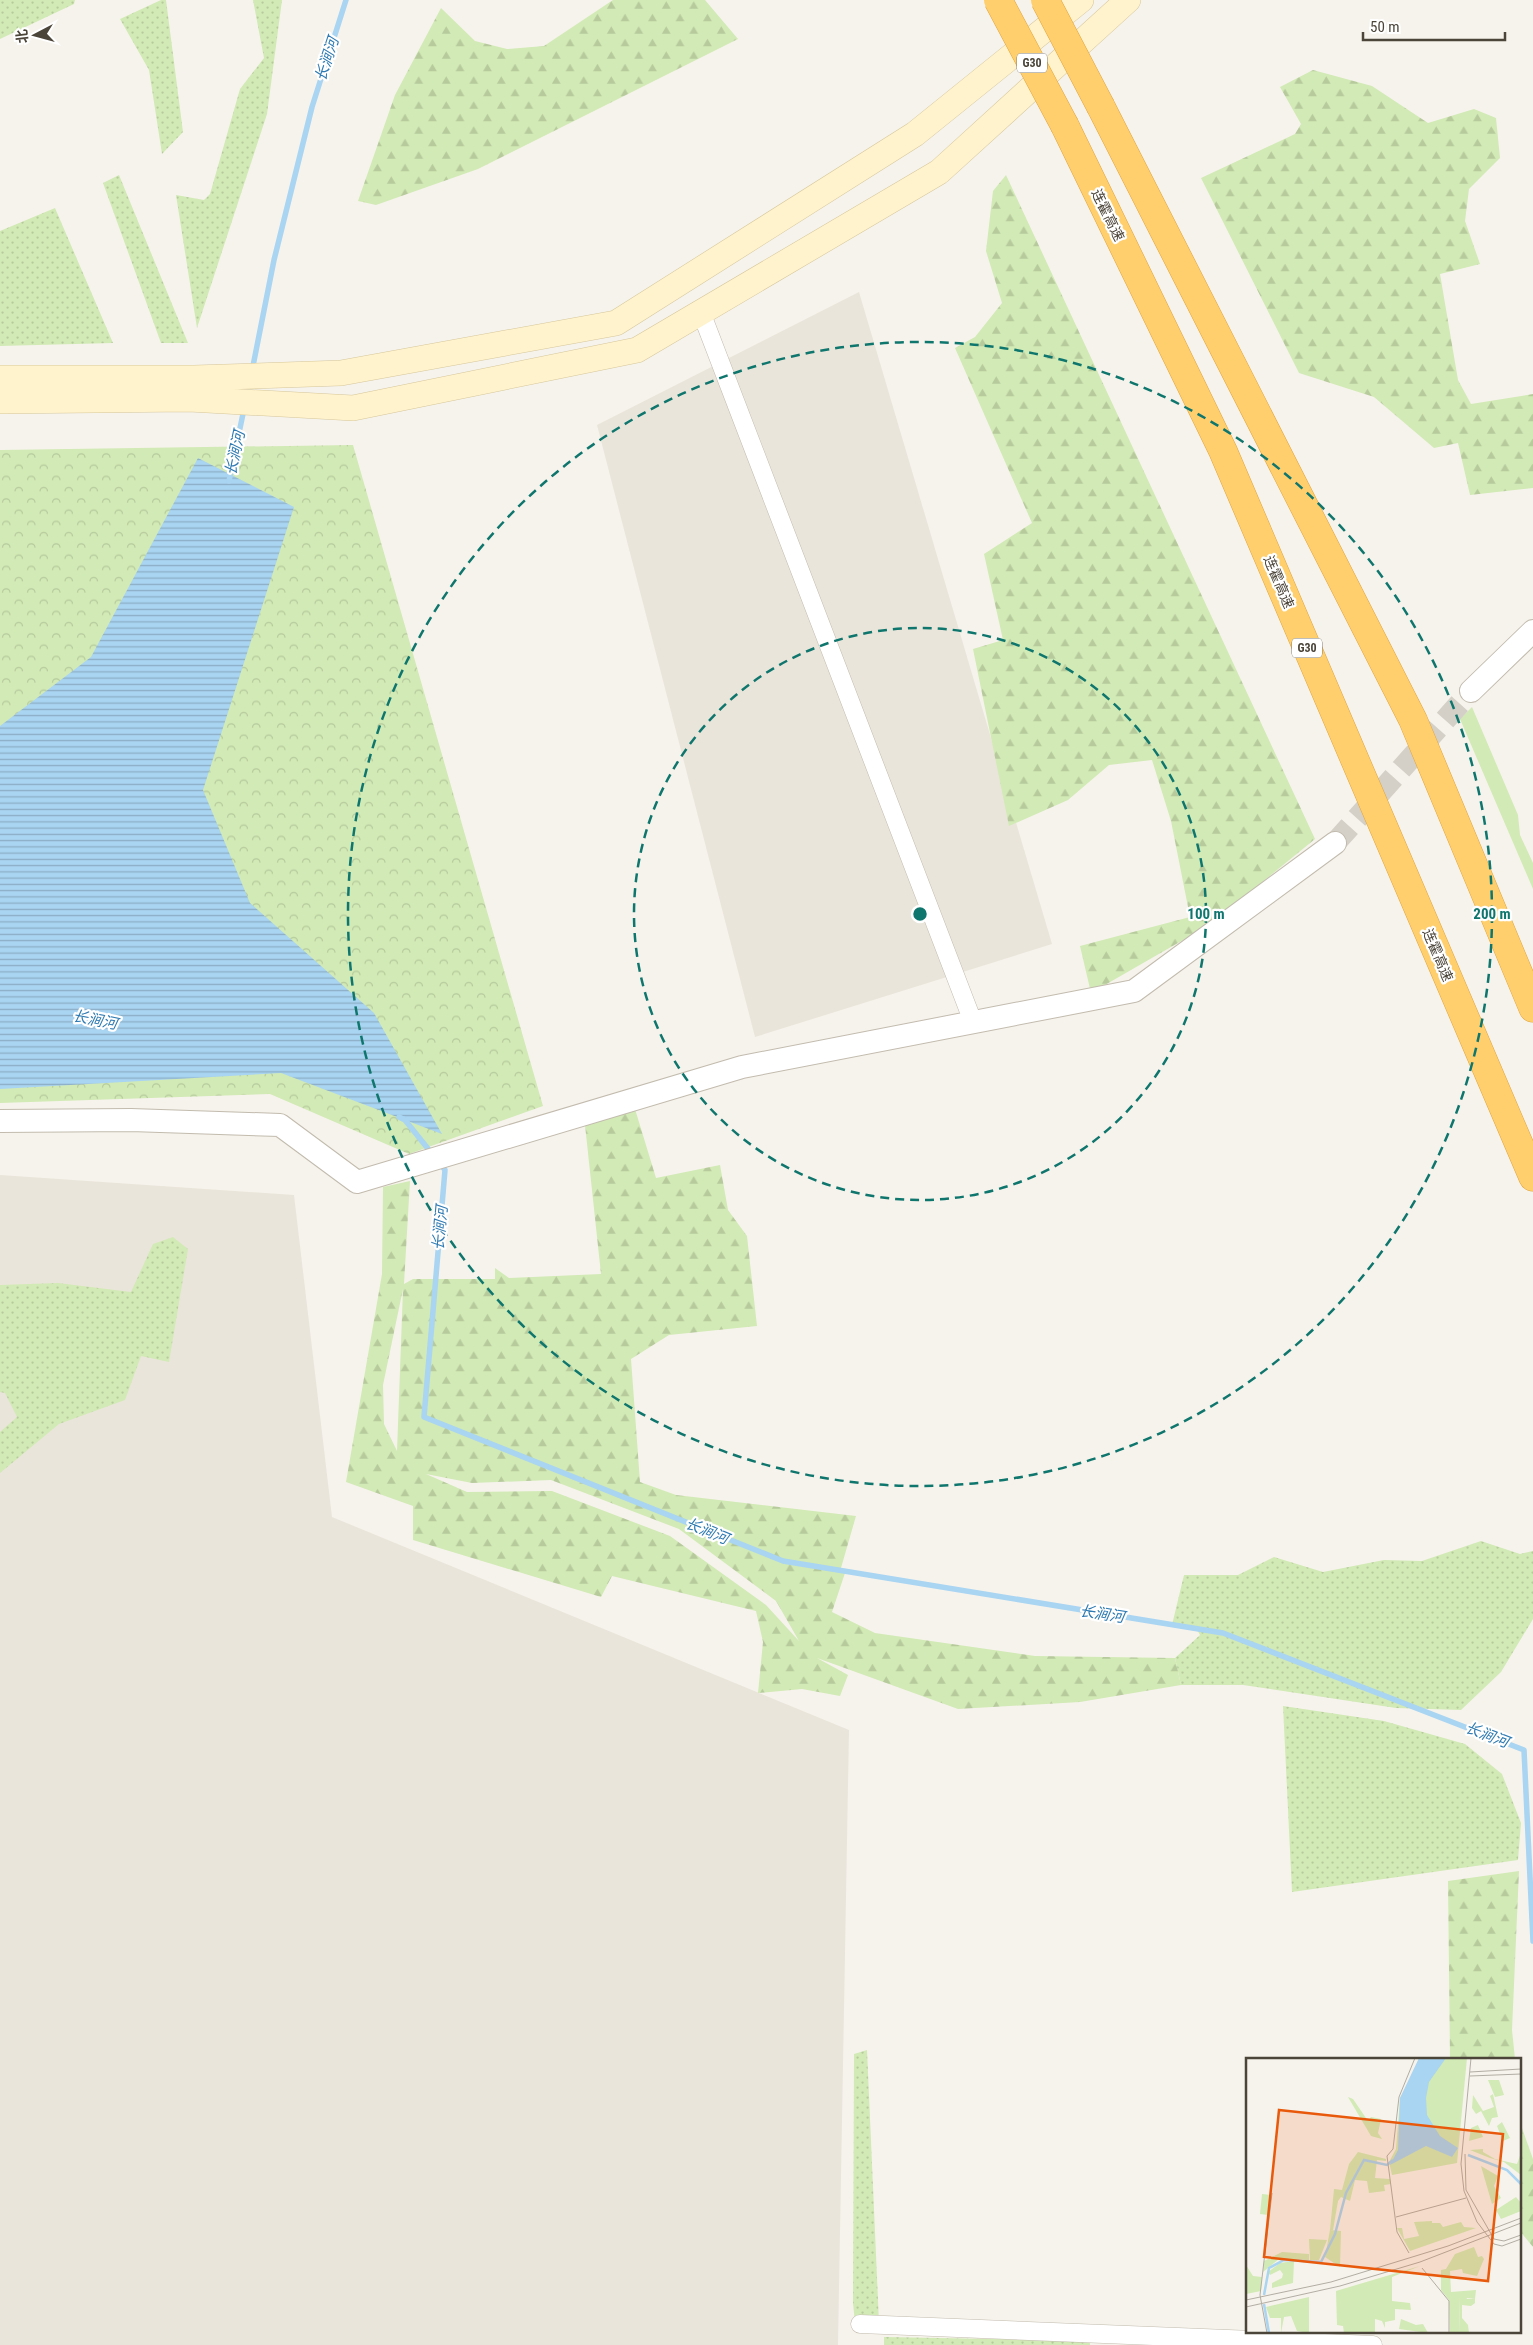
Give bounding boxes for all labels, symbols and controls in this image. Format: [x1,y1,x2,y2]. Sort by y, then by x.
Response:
north arrow [10,10,60,60]
scale bar [1363,10,1506,42]
text: 50 m [1370,18,1400,36]
text: 北 [13,29,31,44]
water label: 长涧河 [311,32,343,83]
road number: G30 [1017,54,1047,72]
street label: 连霍高速 [1089,186,1127,244]
water label: 长涧河 [222,426,249,477]
street label: 连霍高速 [1261,553,1297,611]
road number: G30 [1292,638,1322,658]
centre of rings [911,905,929,923]
text: 100 m [1187,905,1225,923]
text: 200 m [1473,905,1511,923]
street label: 连霍高速 [1420,926,1456,984]
water label: 长涧河 [71,1007,122,1034]
water label: 长涧河 [429,1202,451,1251]
water label: 长涧河 [683,1514,734,1549]
water label: 长涧河 [1078,1602,1129,1627]
water label: 长涧河 [1463,1719,1514,1753]
inset map [1246,2058,1520,2332]

